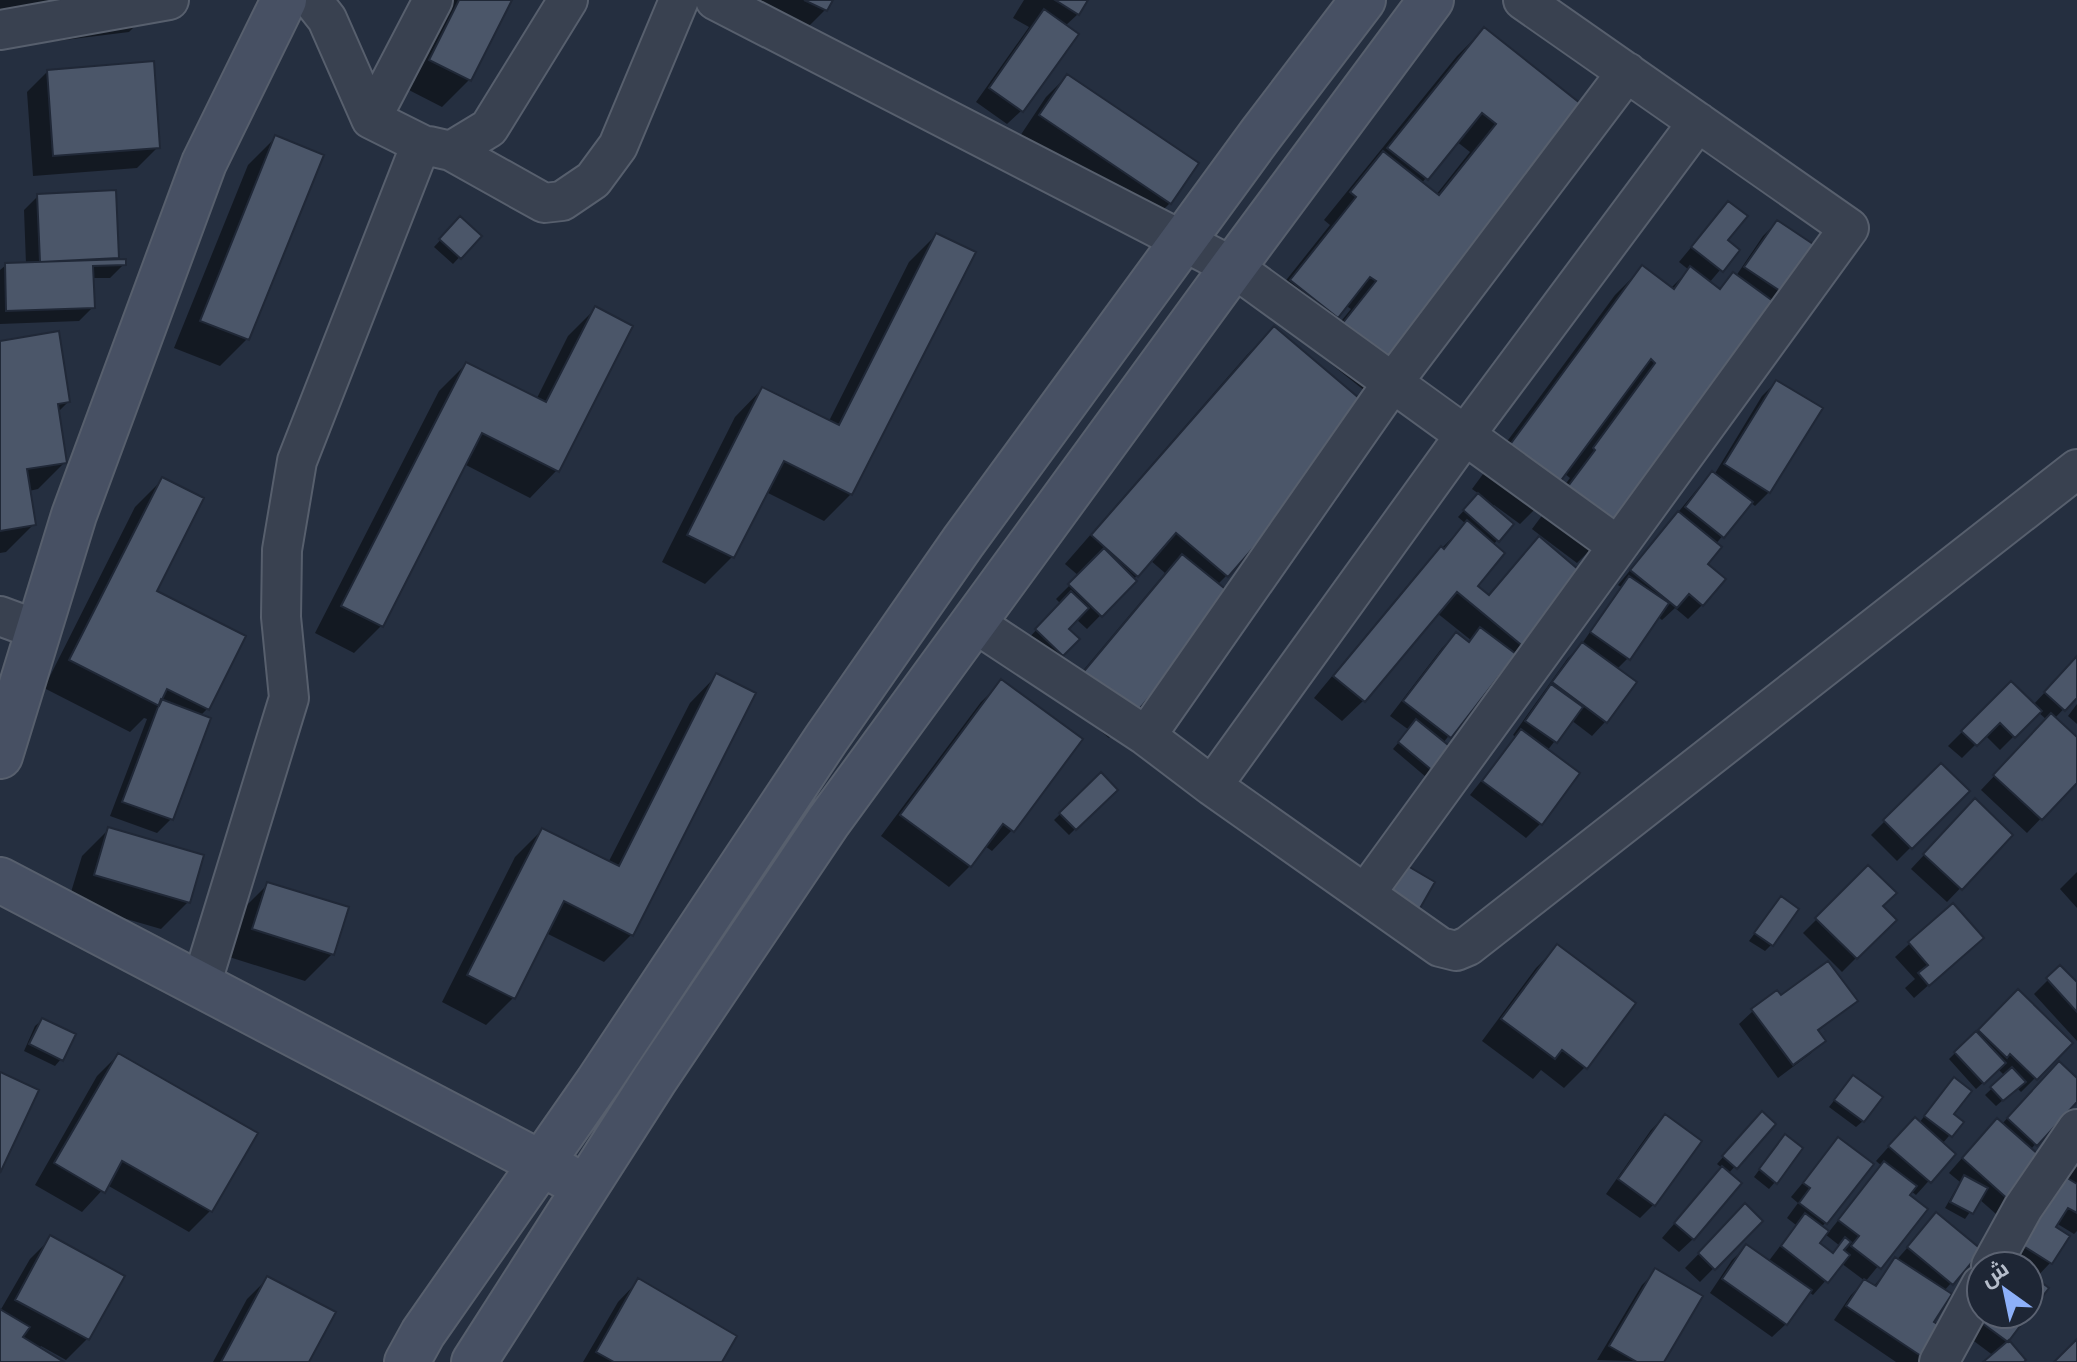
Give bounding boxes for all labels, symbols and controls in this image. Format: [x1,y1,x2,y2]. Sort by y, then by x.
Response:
north arrow [1965,1250,2045,1330]
text: ش [1975,1254,2014,1293]

